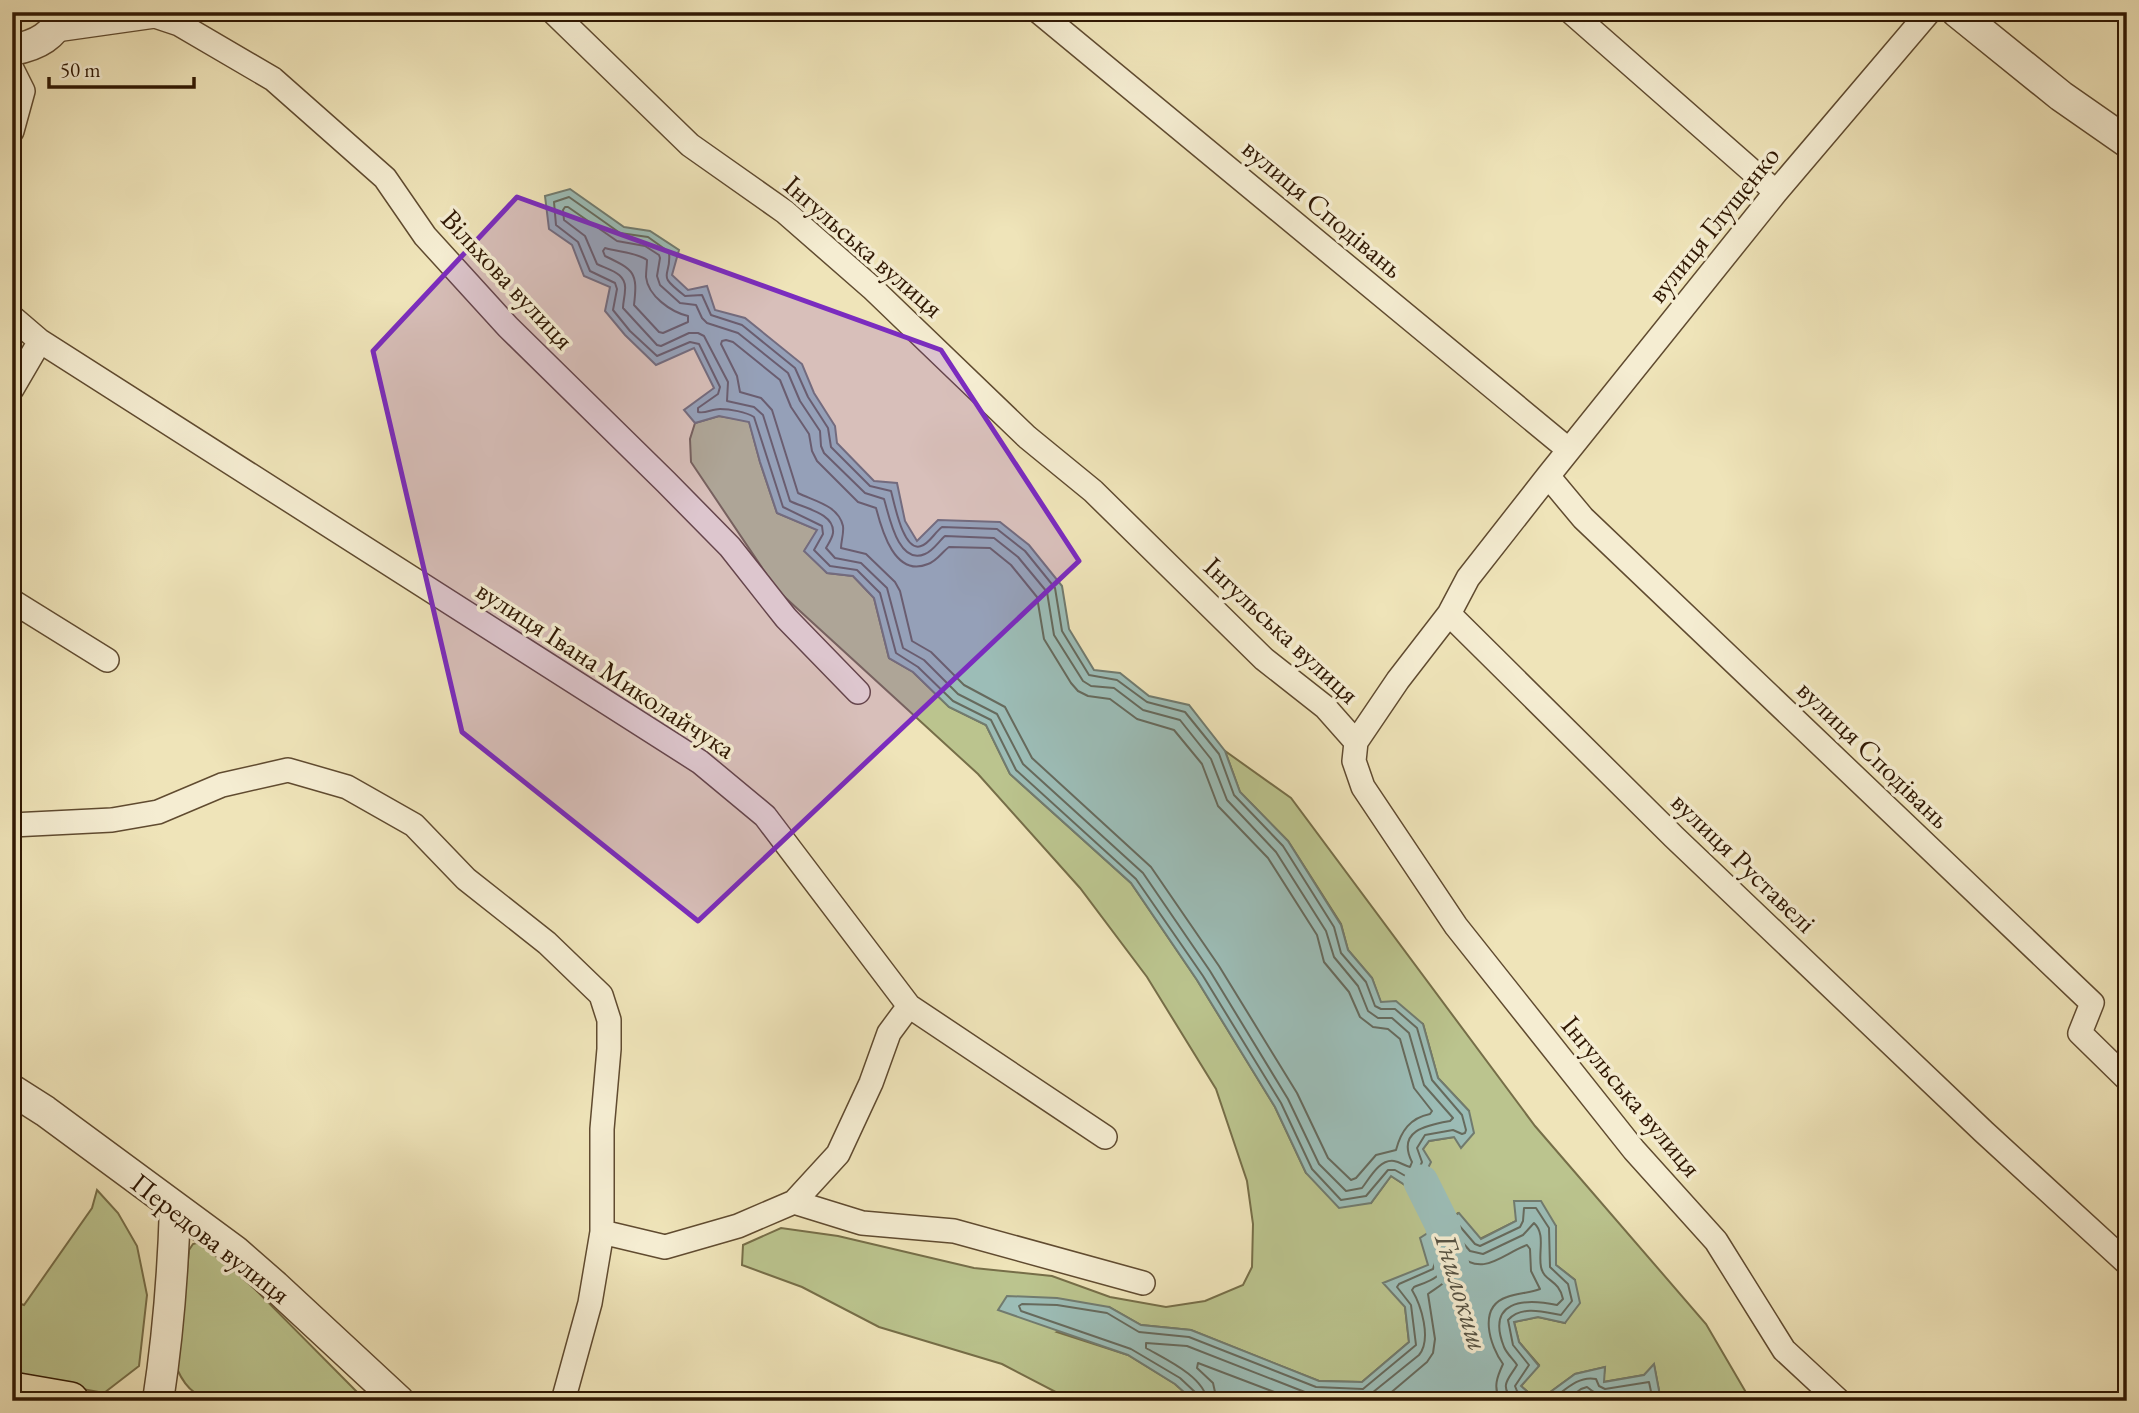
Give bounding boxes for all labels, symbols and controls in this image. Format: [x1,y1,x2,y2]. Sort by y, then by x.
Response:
scale bar [49,46,194,90]
text: 50 m [60,56,101,83]
street label: вулиця Сподівань [1235,130,1411,286]
street label: вулиця Глущенко [1639,138,1787,310]
street label: Інгульська вулиця [777,167,951,325]
street label: Вільхова вулиця [434,201,582,357]
street label: Інгульська вулиця [1197,549,1367,711]
street label: вулиця Івана Миколайчука [470,572,743,767]
street label: вулиця Сподівань [1790,672,1958,836]
street label: вулиця Руставелі [1664,784,1824,940]
street label: Інгульська вулиця [1554,1008,1710,1184]
street label: Передова вулиця [124,1164,298,1312]
water label: Гнилокиш [1426,1228,1499,1355]

